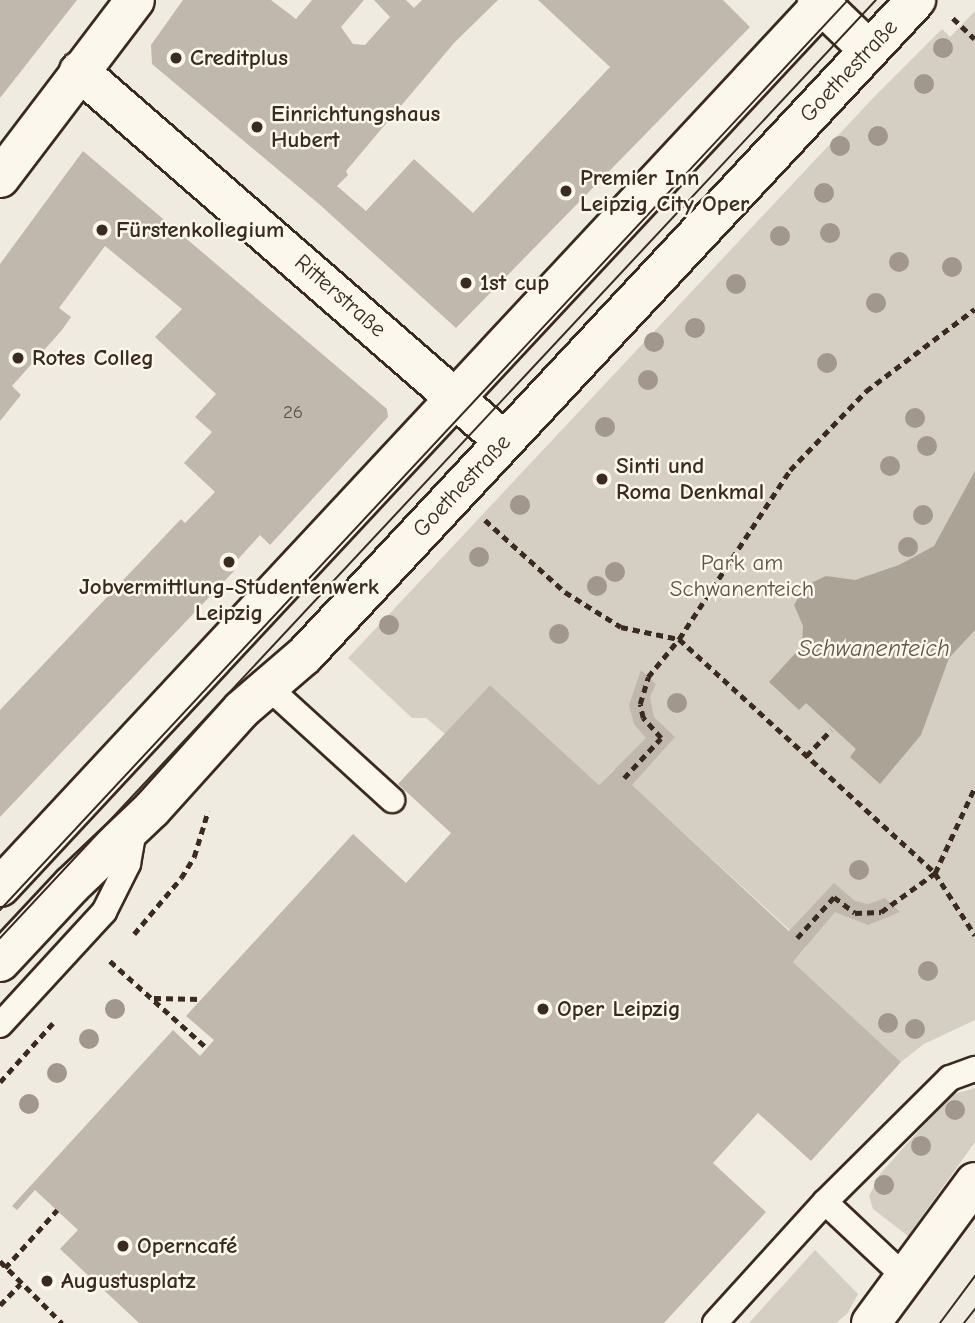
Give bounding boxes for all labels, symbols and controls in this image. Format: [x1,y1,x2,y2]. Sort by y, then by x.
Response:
street label: Goethestraße [794,14,904,128]
place label: Creditplus [190,44,288,72]
marker: Creditplus [168,50,184,66]
place label: Einrichtungshaus Hubert [271,100,440,154]
marker: Einrichtungshaus Hubert [249,119,265,135]
place label: Premier Inn Leipzig City Oper [580,164,749,218]
marker: Premier Inn Leipzig City Oper [558,183,574,199]
place label: Fürstenkollegium [116,216,284,244]
marker: Fürstenkollegium [94,222,110,238]
street label: Ritterstraße [289,249,391,343]
place label: 1st cup [480,269,549,297]
marker: 1st cup [458,275,474,291]
place label: Rotes Colleg [32,344,154,372]
marker: Rotes Colleg [10,350,26,366]
house number: 26 [283,402,303,424]
street label: Goethestraße [407,429,517,543]
place label: Sinti und Roma Denkmal [616,452,764,506]
marker: Sinti und Roma Denkmal [594,471,610,487]
park label: Park am Schwanenteich [670,549,814,603]
marker: Jobvermittlung-Studentenwerk Leipzig [221,554,237,570]
place label: Jobvermittlung-Studentenwerk Leipzig [79,573,379,627]
water label: Schwanenteich [798,635,950,663]
place label: Oper Leipzig [557,995,681,1023]
marker: Oper Leipzig [535,1001,551,1017]
place label: Operncafé [137,1232,237,1260]
marker: Operncafé [115,1238,131,1254]
place label: Augustusplatz [61,1267,196,1295]
marker: Augustusplatz [39,1273,55,1289]

